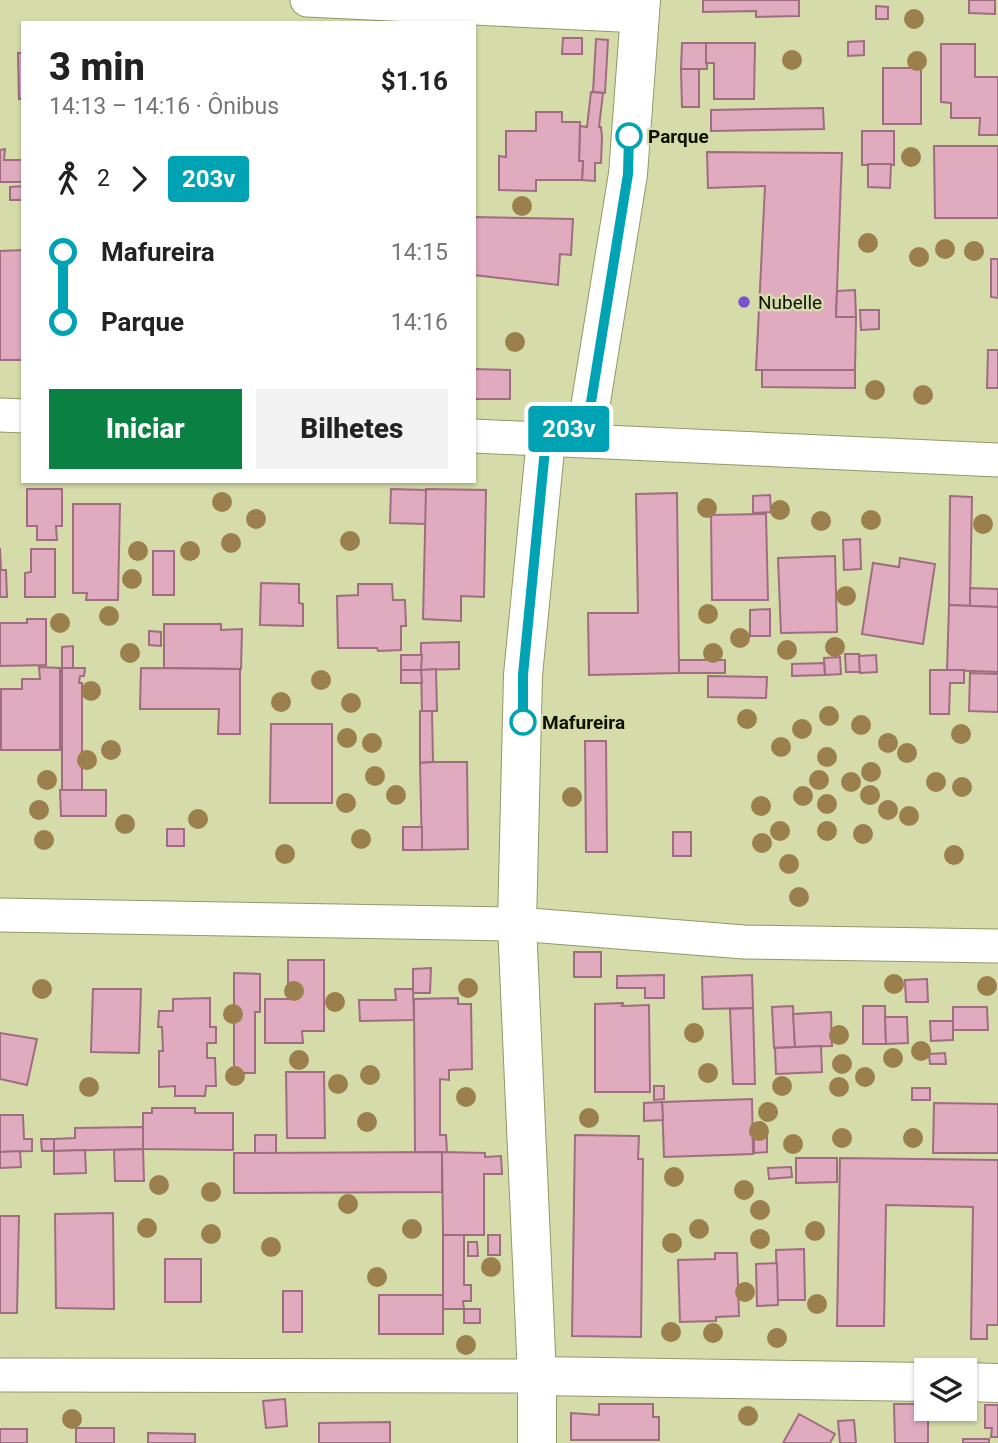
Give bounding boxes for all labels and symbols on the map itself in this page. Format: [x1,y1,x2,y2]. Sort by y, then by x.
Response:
marker: Parque [616,123,642,149]
place label: Parque [648,125,709,148]
place label: Nubelle [758,291,822,314]
marker: Nubelle [736,294,752,310]
line badge: 203v [520,406,618,452]
marker: Mafureira [510,709,536,735]
place label: Mafureira [542,711,625,734]

